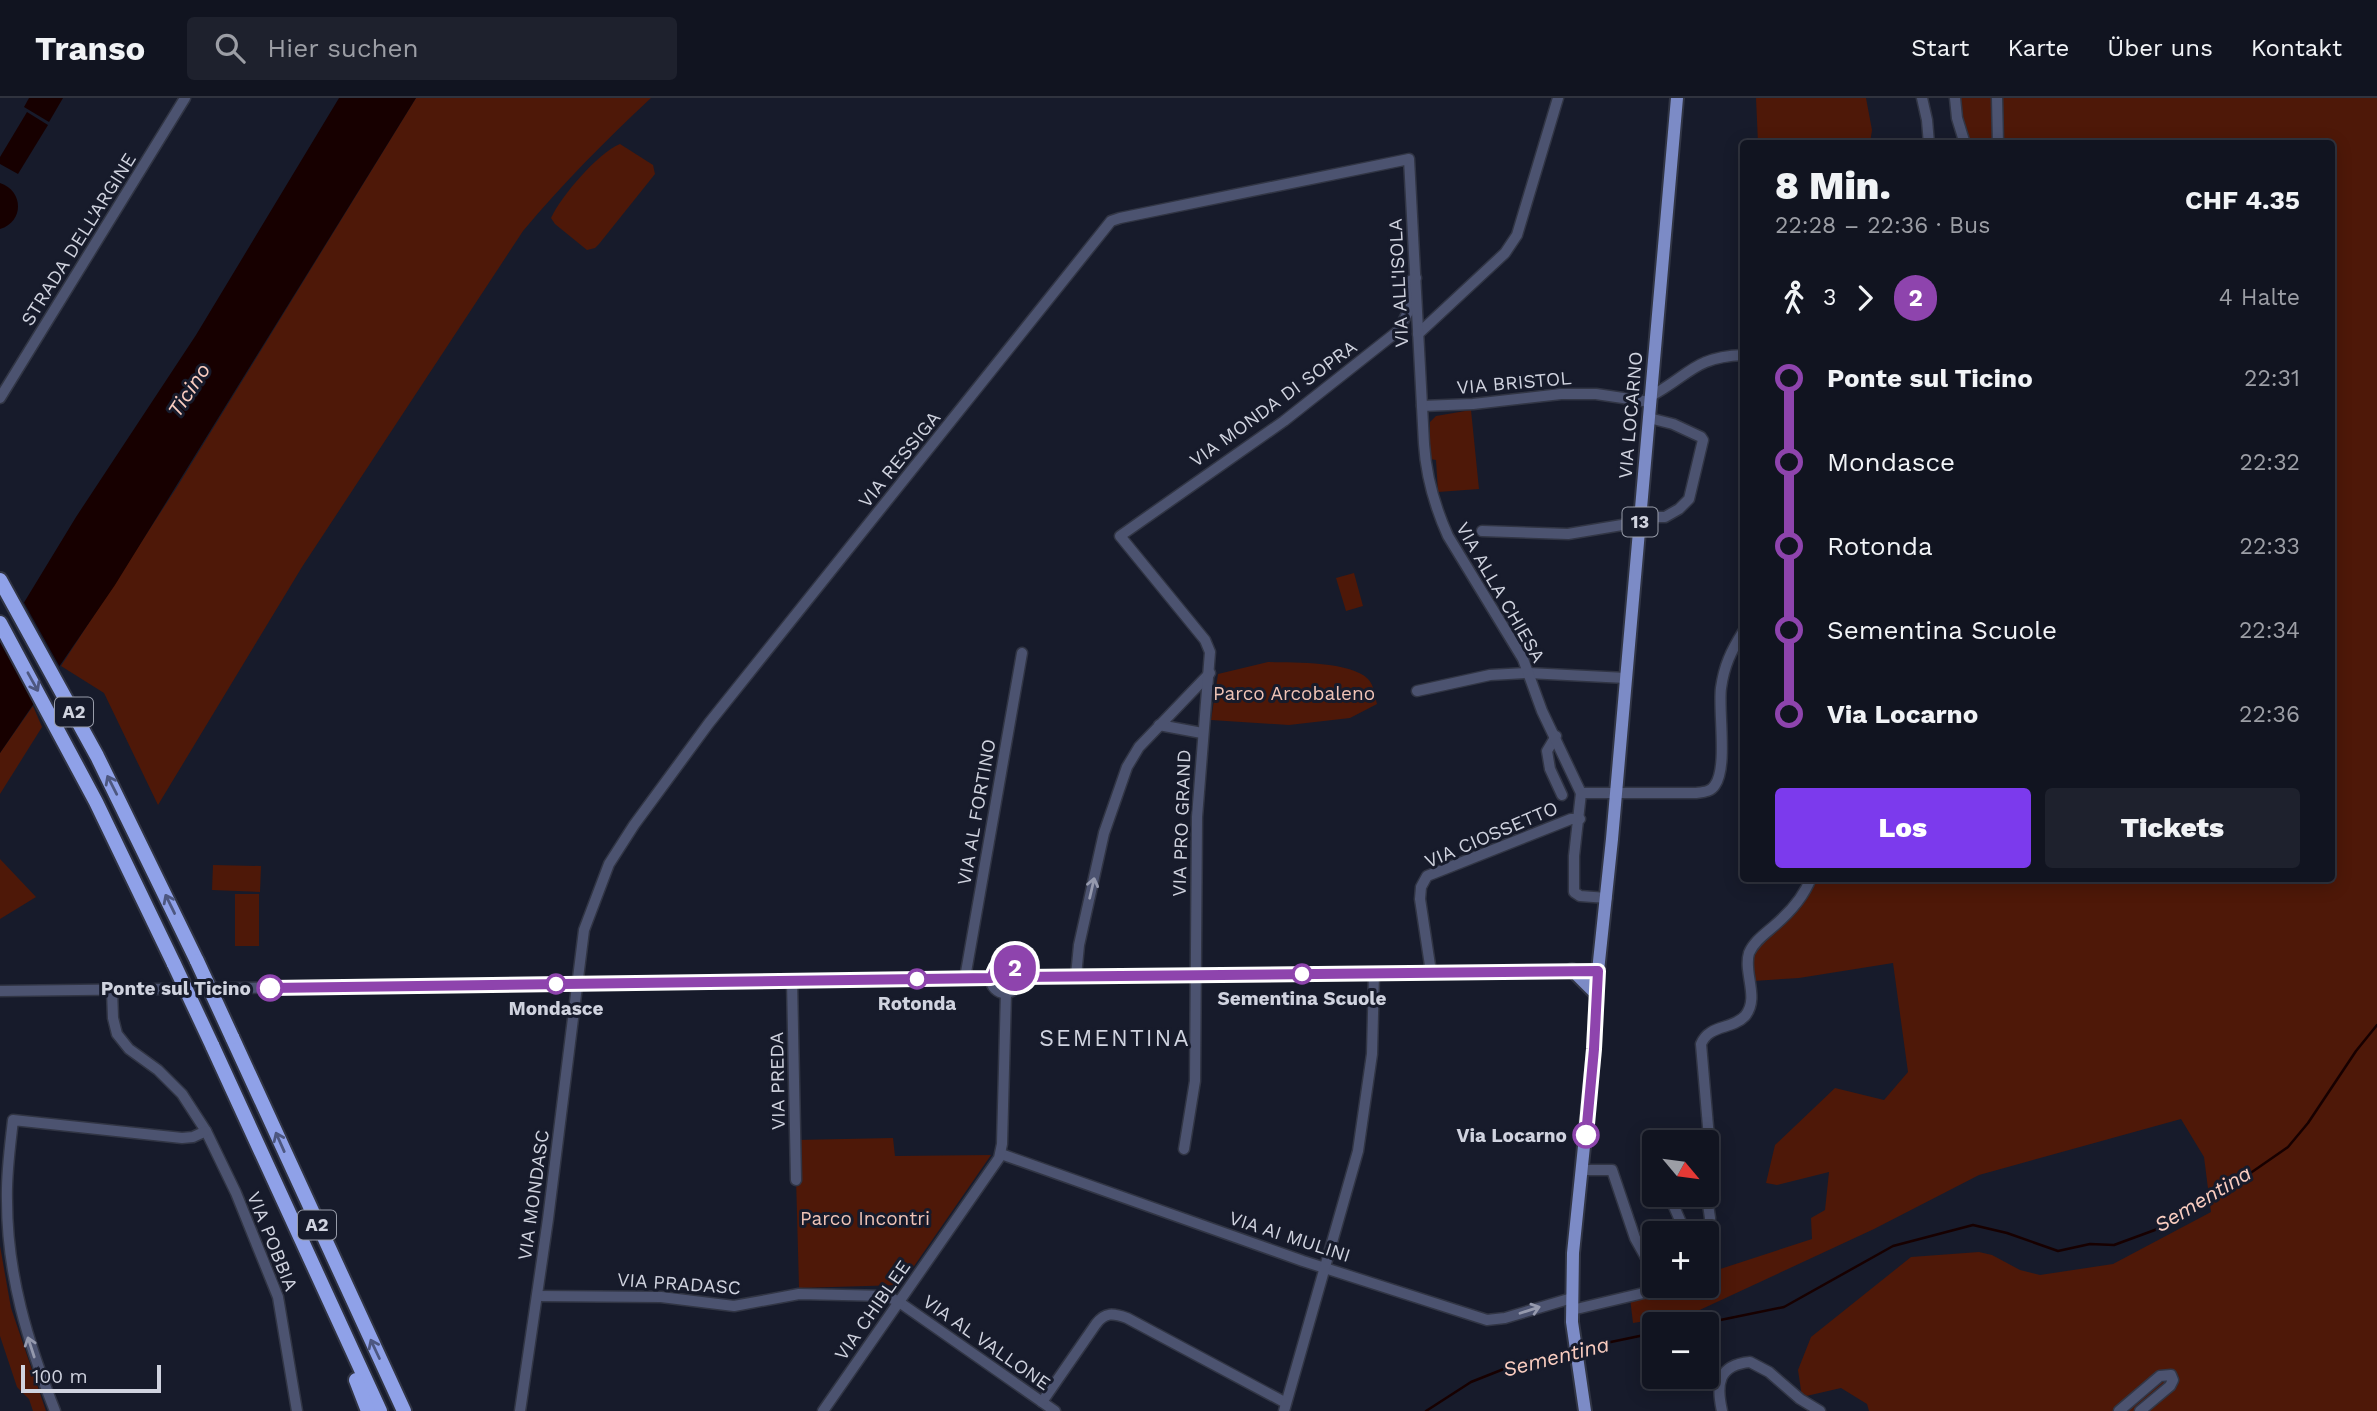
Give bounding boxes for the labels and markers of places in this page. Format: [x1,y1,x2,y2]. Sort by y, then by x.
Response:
marker: Sementina Scuole [1292,964,1312,984]
marker: Rotonda [907,969,927,989]
marker: Mondasce [546,974,566,994]
marker: Ponte sul Ticino [257,975,283,1001]
place label: Ponte sul Ticino [101,977,251,1000]
place label: Sementina Scuole [1217,987,1387,1010]
place label: Rotonda [878,992,956,1015]
place label: Mondasce [508,997,604,1020]
marker: Via Locarno [1573,1122,1599,1148]
place label: Via Locarno [1456,1124,1567,1147]

